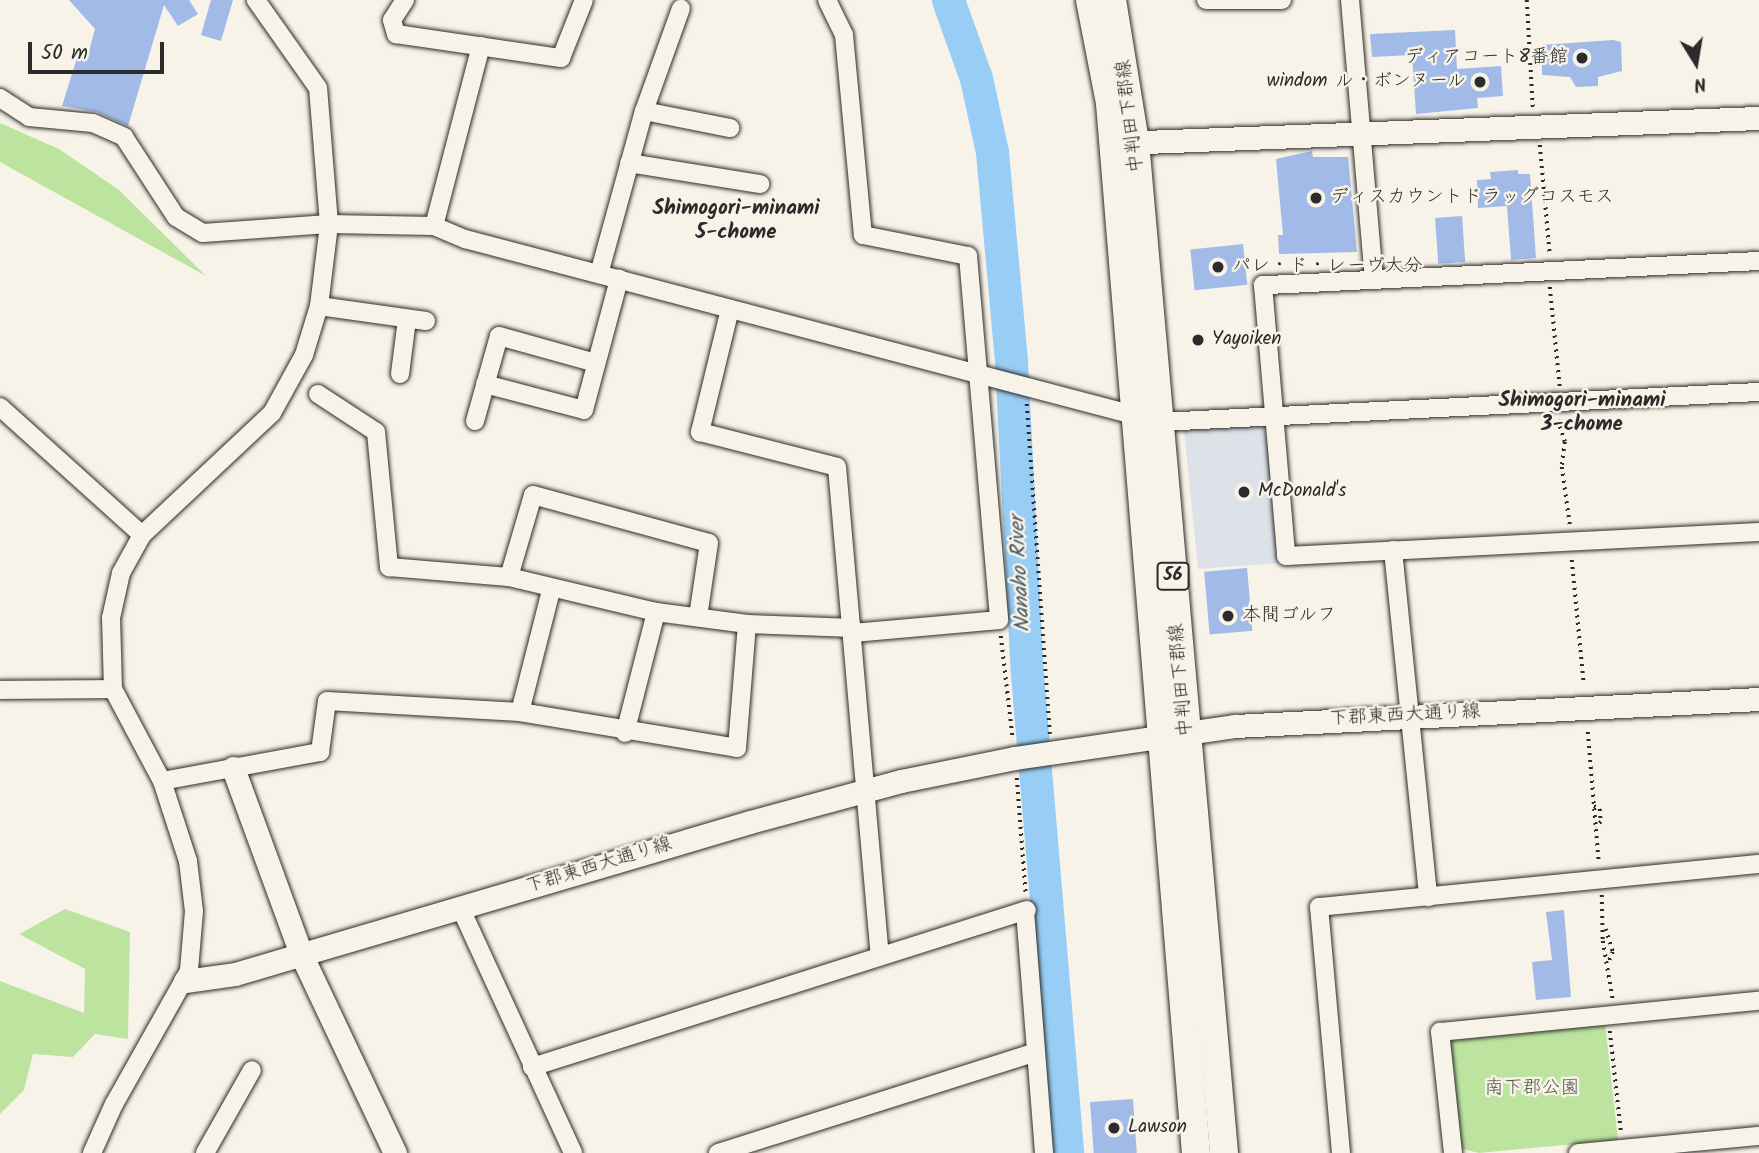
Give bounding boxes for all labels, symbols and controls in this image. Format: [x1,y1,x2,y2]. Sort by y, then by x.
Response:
scale bar [32,28,168,72]
north arrow [1661,28,1731,98]
text: 50 m [41,37,88,70]
place label: ディアコート8番館 [1405,47,1568,69]
marker: ディアコート8番館 [1574,50,1590,66]
street label: 中判田下郡線 [1113,58,1149,174]
text: N [1691,68,1709,99]
place label: windom ル・ボンヌール [1265,71,1466,93]
marker: windom ル・ボンヌール [1472,74,1488,90]
place label: ディスカウントドラッグコスモス [1330,187,1615,209]
marker: ディスカウントドラッグコスモス [1308,190,1324,206]
district label: Shimogori-minami 5-chome [652,196,820,246]
place label: パレ・ド・レーヴ大分 [1232,256,1423,278]
marker: パレ・ド・レーヴ大分 [1210,259,1226,275]
place label: Yayoiken [1212,329,1281,351]
marker: Yayoiken [1190,332,1206,348]
district label: Shimogori-minami 3-chome [1498,388,1666,438]
place label: McDonald's [1258,481,1346,503]
marker: McDonald's [1236,484,1252,500]
water label: Nanaho River [1005,515,1037,633]
road number: 56 [1156,562,1190,590]
place label: 本間ゴルフ [1242,605,1337,627]
marker: 本間ゴルフ [1220,608,1236,624]
street label: 中判田下郡線 [1166,622,1198,738]
street label: 下郡東西大通り線 [1329,701,1481,731]
street label: 下郡東西大通り線 [523,833,675,899]
park label: 南下郡公園 [1485,1078,1579,1100]
place label: Lawson [1128,1117,1187,1139]
marker: Lawson [1106,1120,1122,1136]

